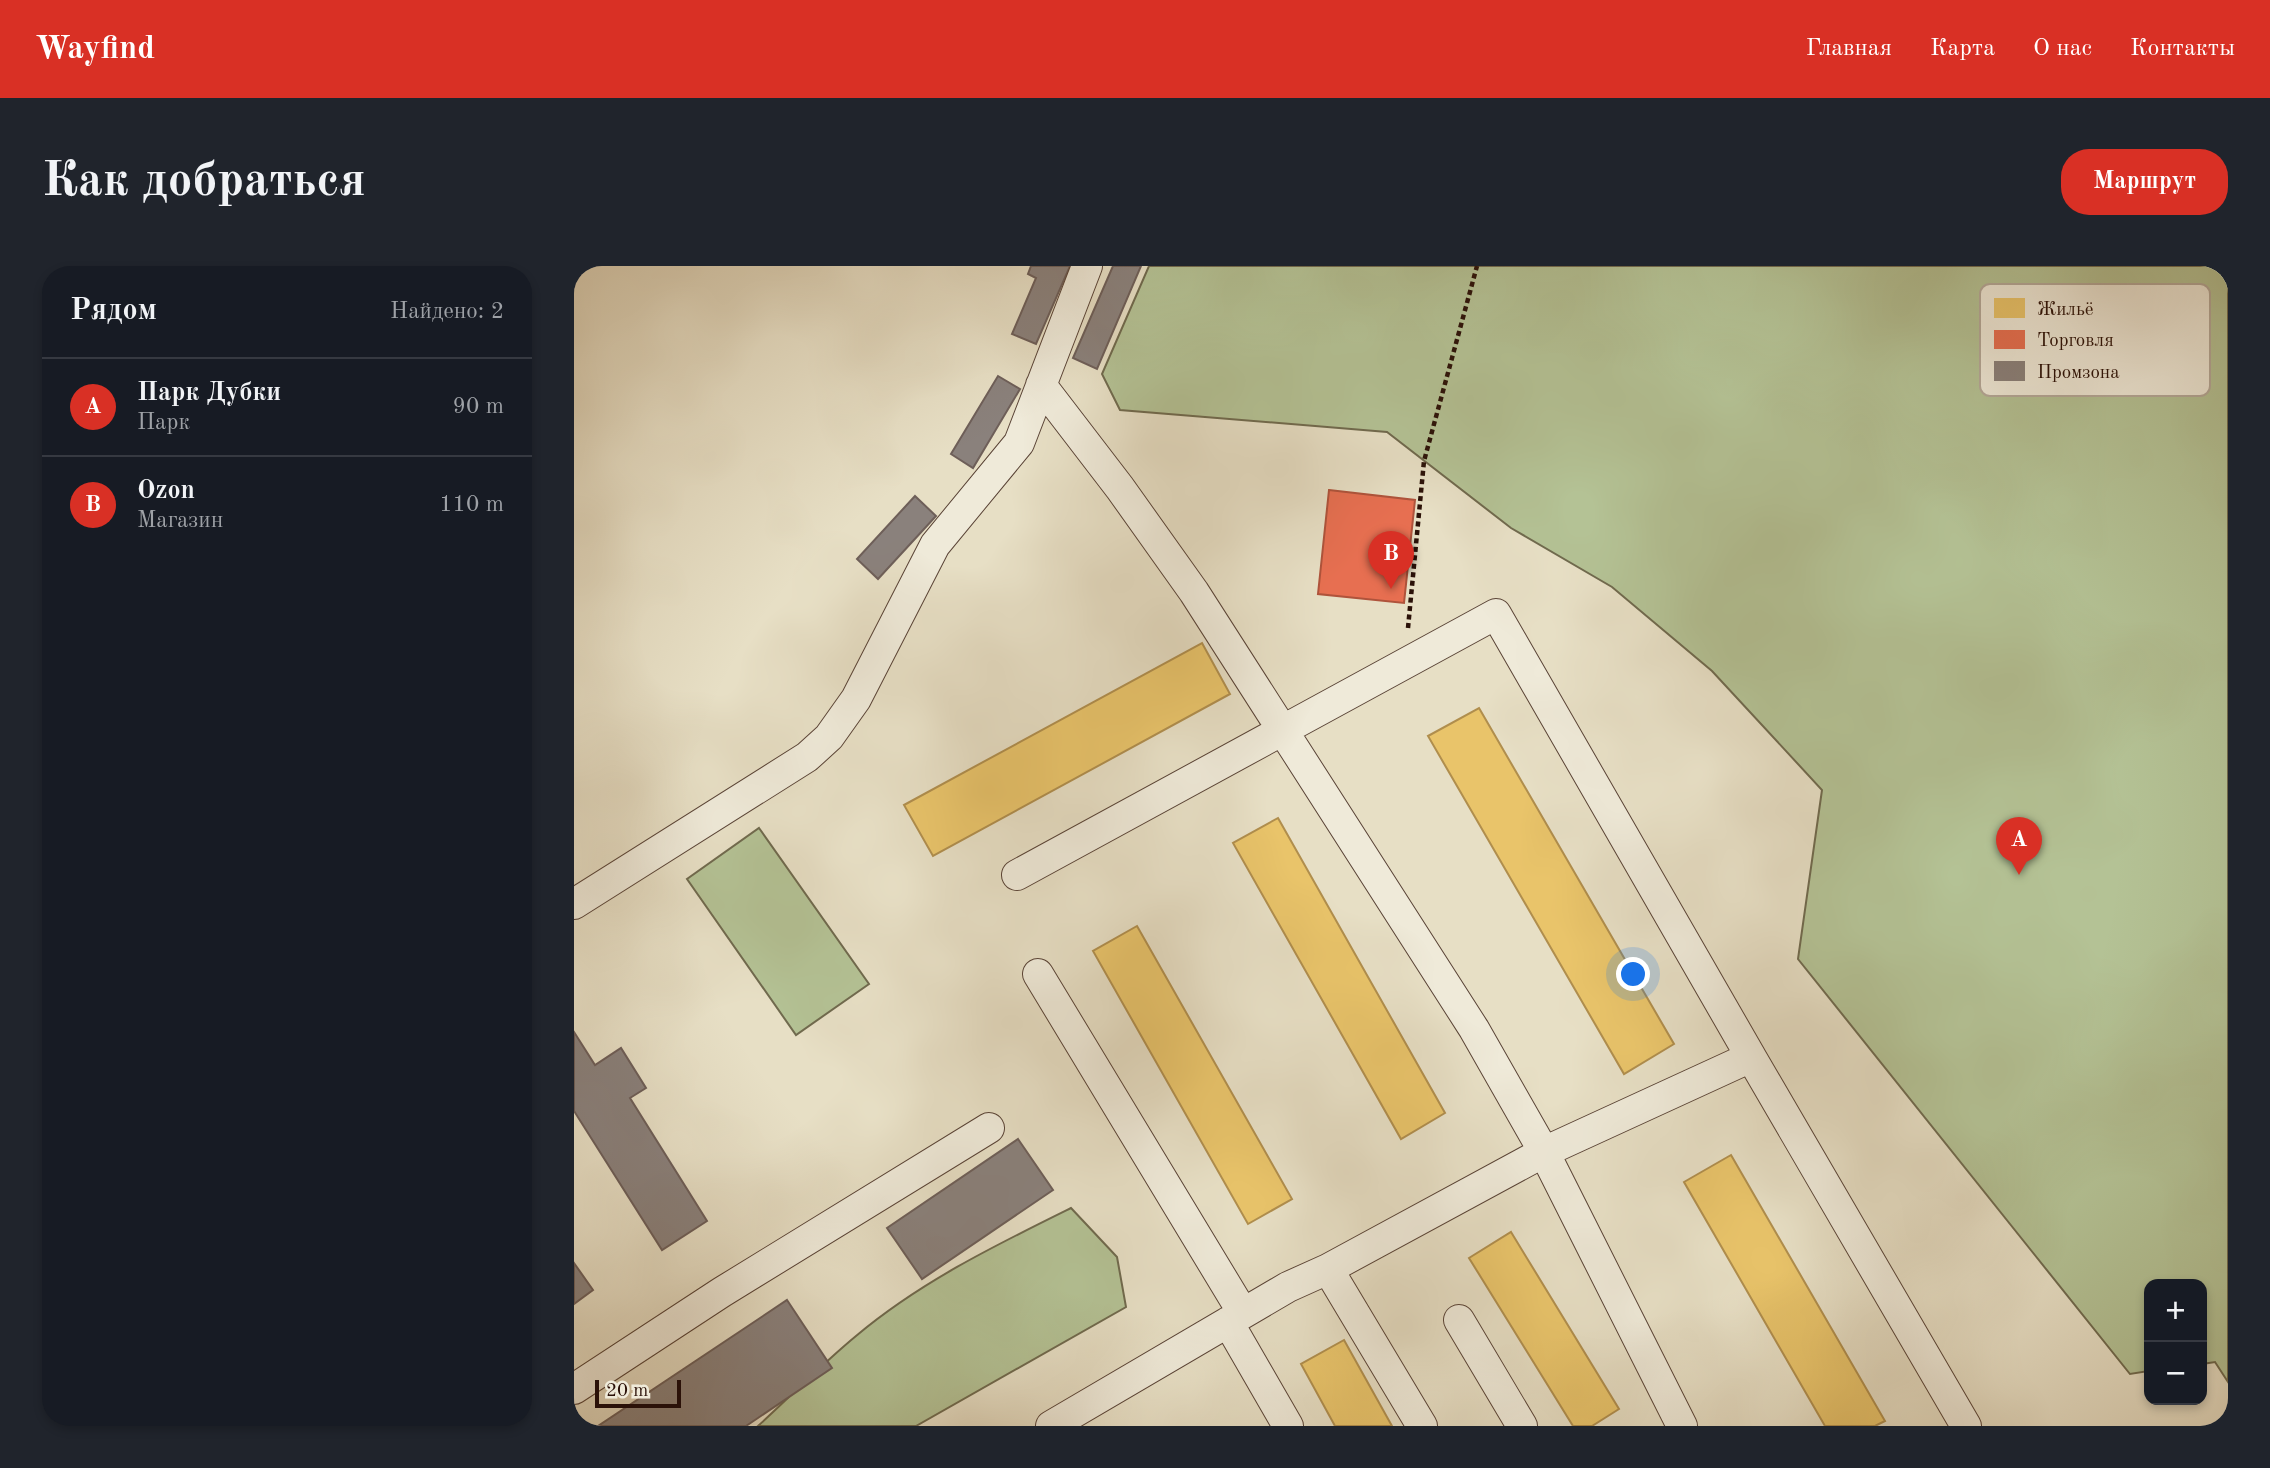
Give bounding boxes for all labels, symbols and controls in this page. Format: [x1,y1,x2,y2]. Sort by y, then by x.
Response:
text: Wayfind [35,33,155,66]
text: Главная [1806,37,1892,61]
text: Карта [1930,37,1995,61]
text: О нас [2033,37,2092,61]
text: Контакты [2130,37,2235,61]
button: Маршрут [2061,149,2228,215]
text: Как добраться [42,158,366,207]
legend [1980,284,2210,396]
text: Рядом [70,296,157,326]
text: Найдено: 2 [390,300,504,323]
text: Жильё [2037,301,2094,320]
text: Торговля [2037,332,2114,351]
text: Промзона [2037,364,2120,383]
text: Парк Дубки [137,380,281,406]
text: A [84,395,102,418]
text: 90 m [453,395,504,418]
text: Парк [137,411,190,434]
text: Ozon [137,478,195,504]
text: B [85,493,101,516]
text: 110 m [439,493,504,516]
text: Магазин [137,509,223,532]
pin: B [1368,531,1414,589]
pin: A [1996,817,2042,875]
your location [1616,957,1650,991]
map controls [2144,1279,2207,1405]
button: + [2144,1279,2207,1342]
button: − [2144,1342,2207,1405]
scale bar [595,1377,681,1409]
text: 20 m [606,1382,648,1401]

